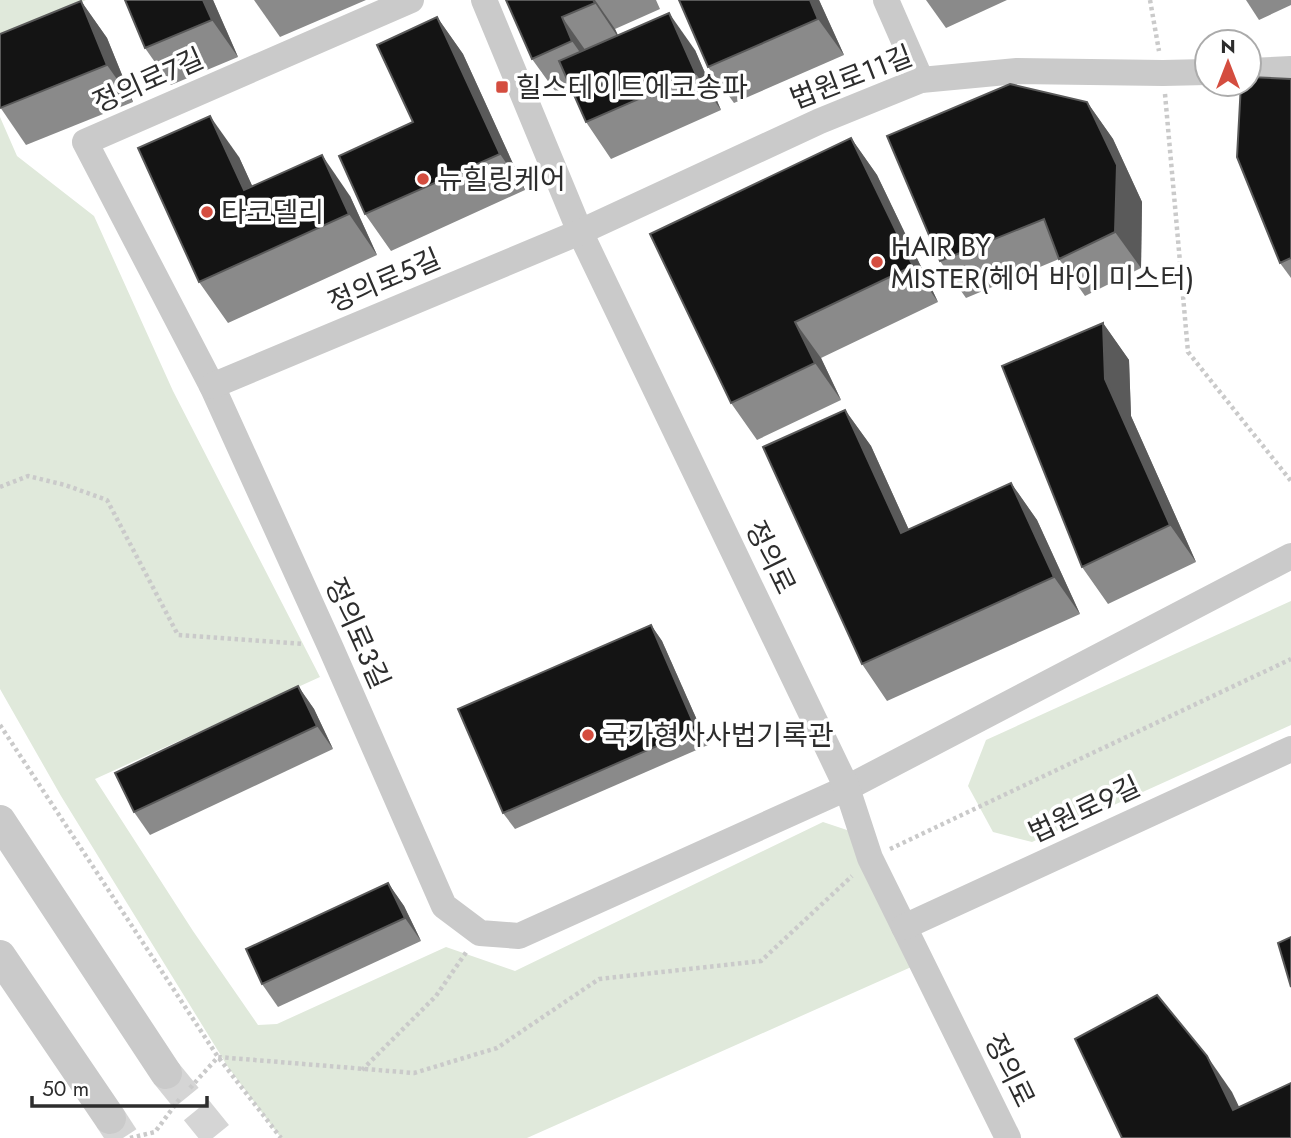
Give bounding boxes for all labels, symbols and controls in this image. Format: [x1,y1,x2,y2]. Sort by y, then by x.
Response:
north arrow [1193,28,1263,98]
text: N [1220,33,1236,60]
street label: 법원로11길 [784,35,918,120]
street label: 정의로7길 [86,38,210,123]
place label: 힐스테이트에코송파 [516,67,748,108]
marker: 힐스테이트에코송파 [494,79,510,95]
place label: 뉴힐링케어 [437,159,566,200]
marker: 뉴힐링케어 [415,171,431,187]
place label: 타코델리 [221,192,324,233]
marker: 타코델리 [199,204,215,220]
place label: HAIR BY MISTER(헤어 바이 미스터) [891,226,1194,299]
street label: 정의로5길 [321,238,447,323]
marker: HAIR BY MISTER(헤어 바이 미스터) [869,254,885,270]
street label: 정의로 [735,514,806,601]
street label: 정의로3길 [315,571,400,696]
place label: 국가형사사법기록관 [602,715,834,756]
marker: 국가형사사법기록관 [580,727,596,743]
street label: 법원로9길 [1022,766,1147,853]
street label: 정의로 [974,1027,1045,1114]
scale bar [32,1064,206,1108]
text: 50 m [42,1074,89,1104]

